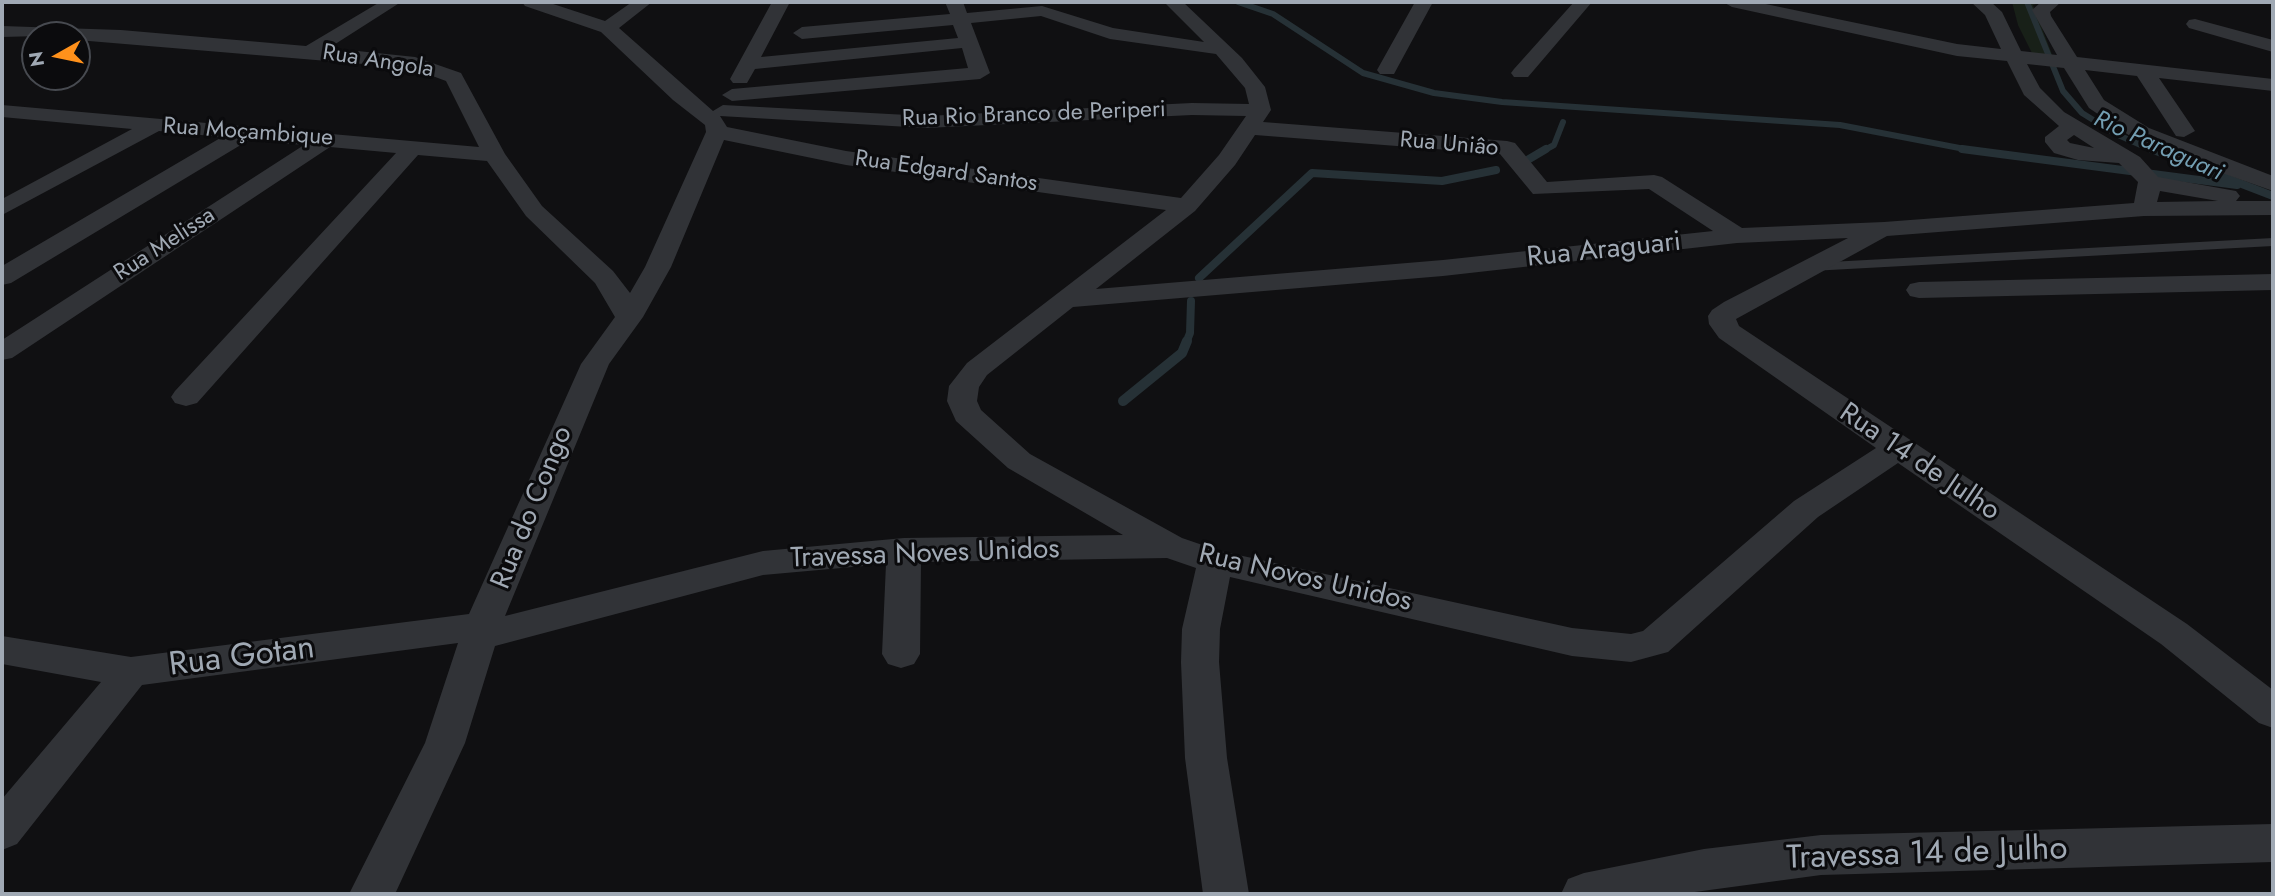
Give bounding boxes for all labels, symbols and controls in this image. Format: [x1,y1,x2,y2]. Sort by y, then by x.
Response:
north arrow [21,21,91,91]
street label: Rua Angola [320,40,436,84]
text: N [22,49,51,69]
street label: Rua Rio Branco de Periperi [902,97,1166,133]
water label: Rio Paraguari [2089,106,2227,188]
street label: Rua Moçambique [162,113,334,153]
street label: Rua Uniâo [1398,127,1500,163]
street label: Rua Edgard Santos [853,146,1039,198]
street label: Rua Melissa [110,202,220,288]
street label: Rua Araguari [1525,226,1683,276]
street label: Rua 14 de Julho [1832,397,2006,529]
street label: Rua do Congo [485,422,581,594]
street label: Travessa Noves Unidos [790,534,1060,576]
street label: Rua Novos Unidos [1195,538,1415,620]
street label: Rua Gotan [167,629,317,687]
street label: Travessa 14 de Julho [1786,830,2068,880]

